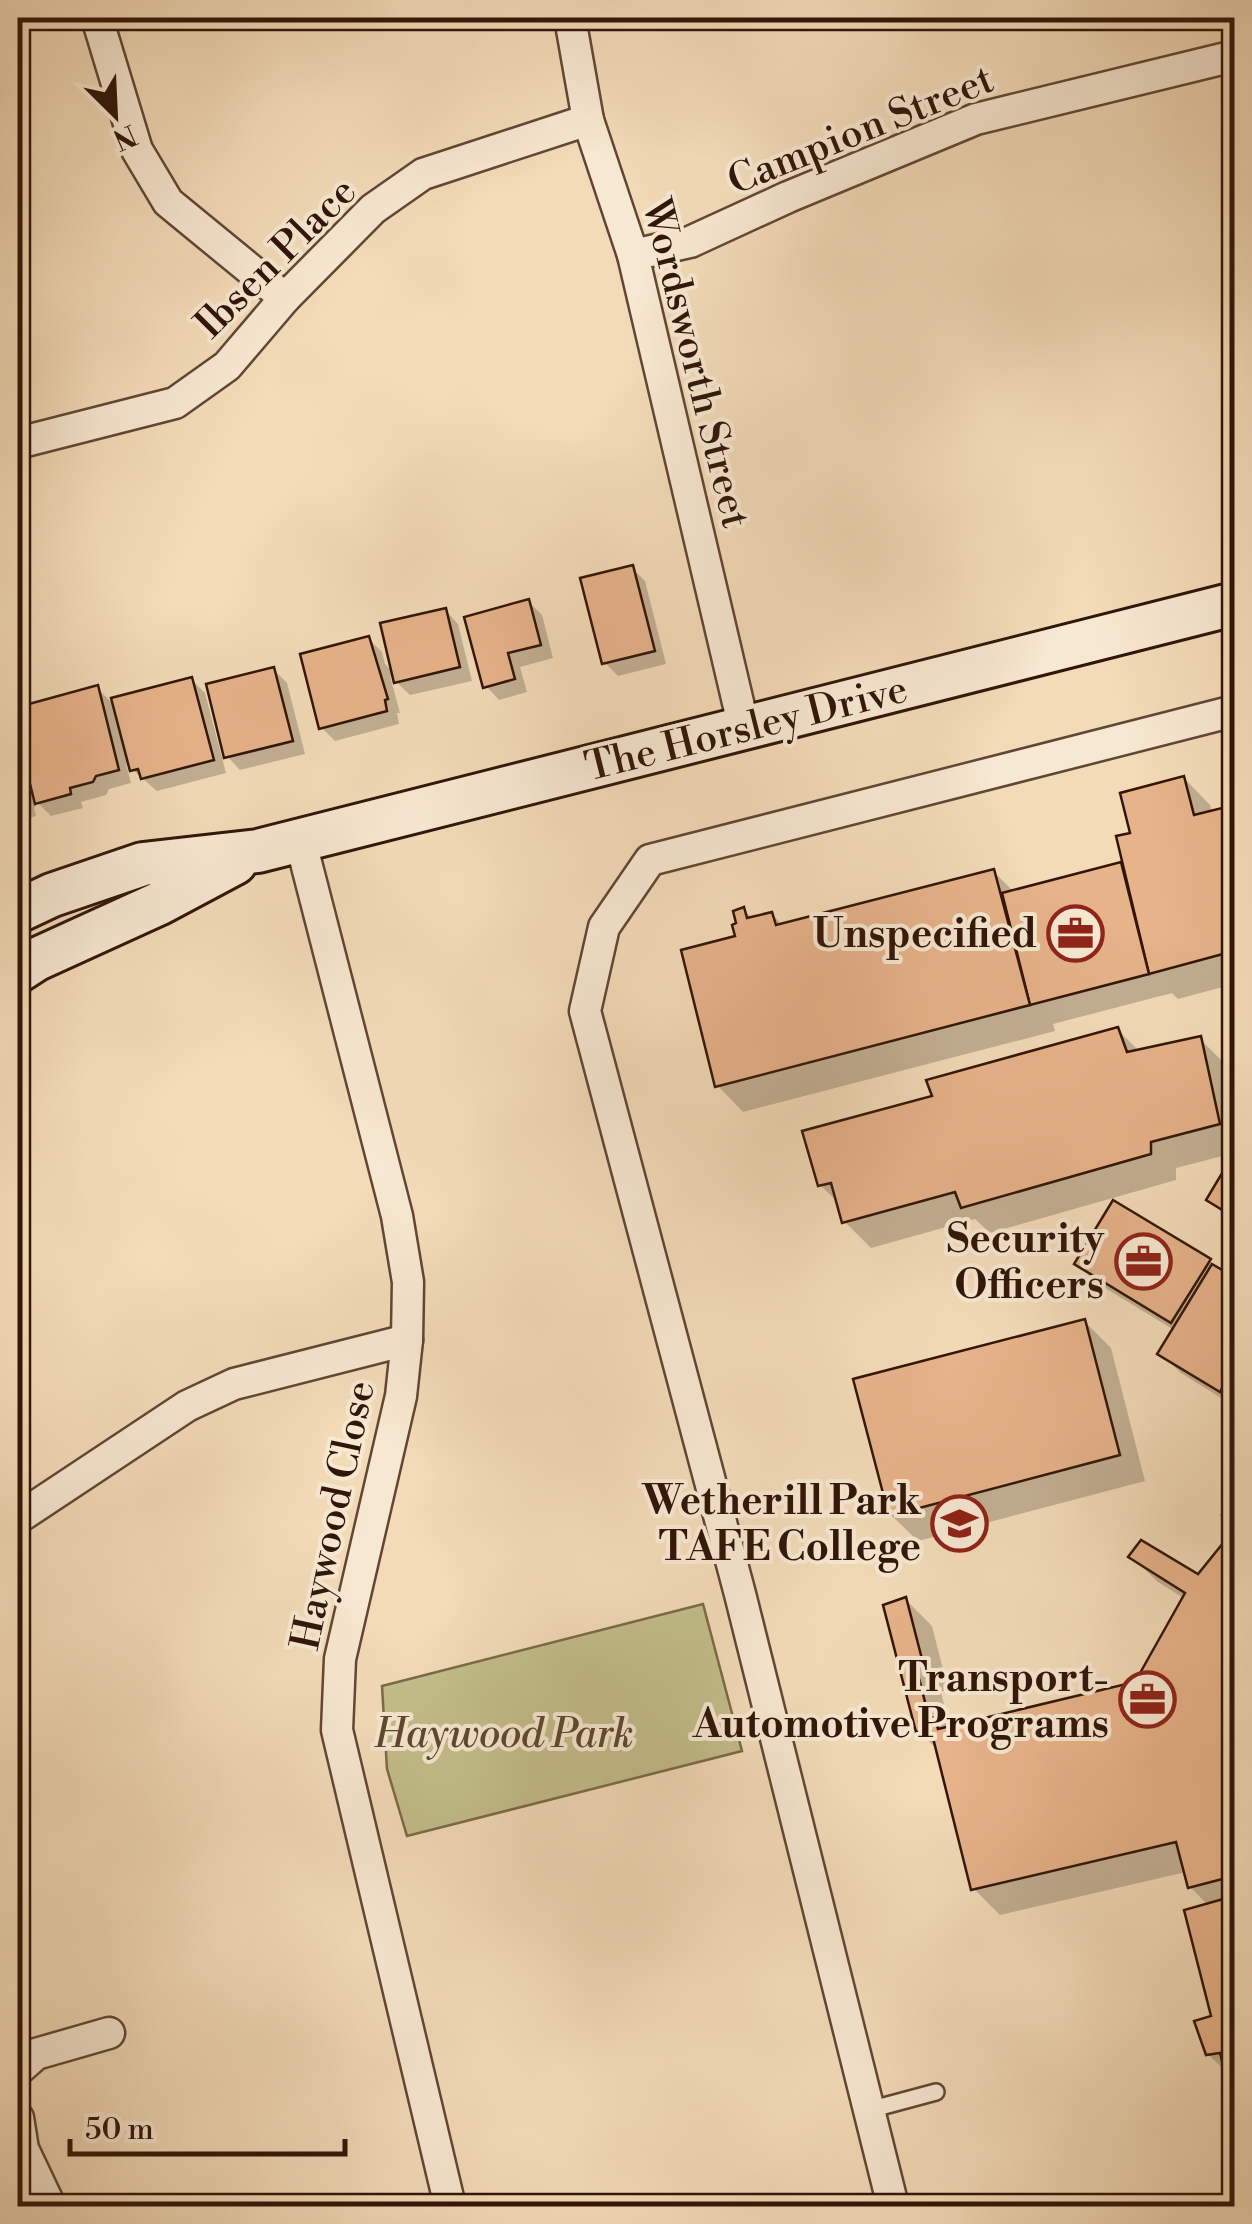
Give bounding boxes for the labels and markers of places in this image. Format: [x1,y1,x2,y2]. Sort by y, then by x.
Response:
office icon: Unspecified [1046,903,1106,963]
place label: Unspecified [813,910,1037,960]
place label: Security Officers [947,1215,1105,1311]
office icon: Security Officers [1113,1231,1173,1291]
place label: Wetherill Park TAFE College [641,1477,922,1573]
school or university icon: Wetherill Park TAFE College [930,1493,990,1553]
place label: Transport- Automotive Programs [692,1654,1109,1750]
office icon: Transport- Automotive Programs [1118,1670,1178,1730]

